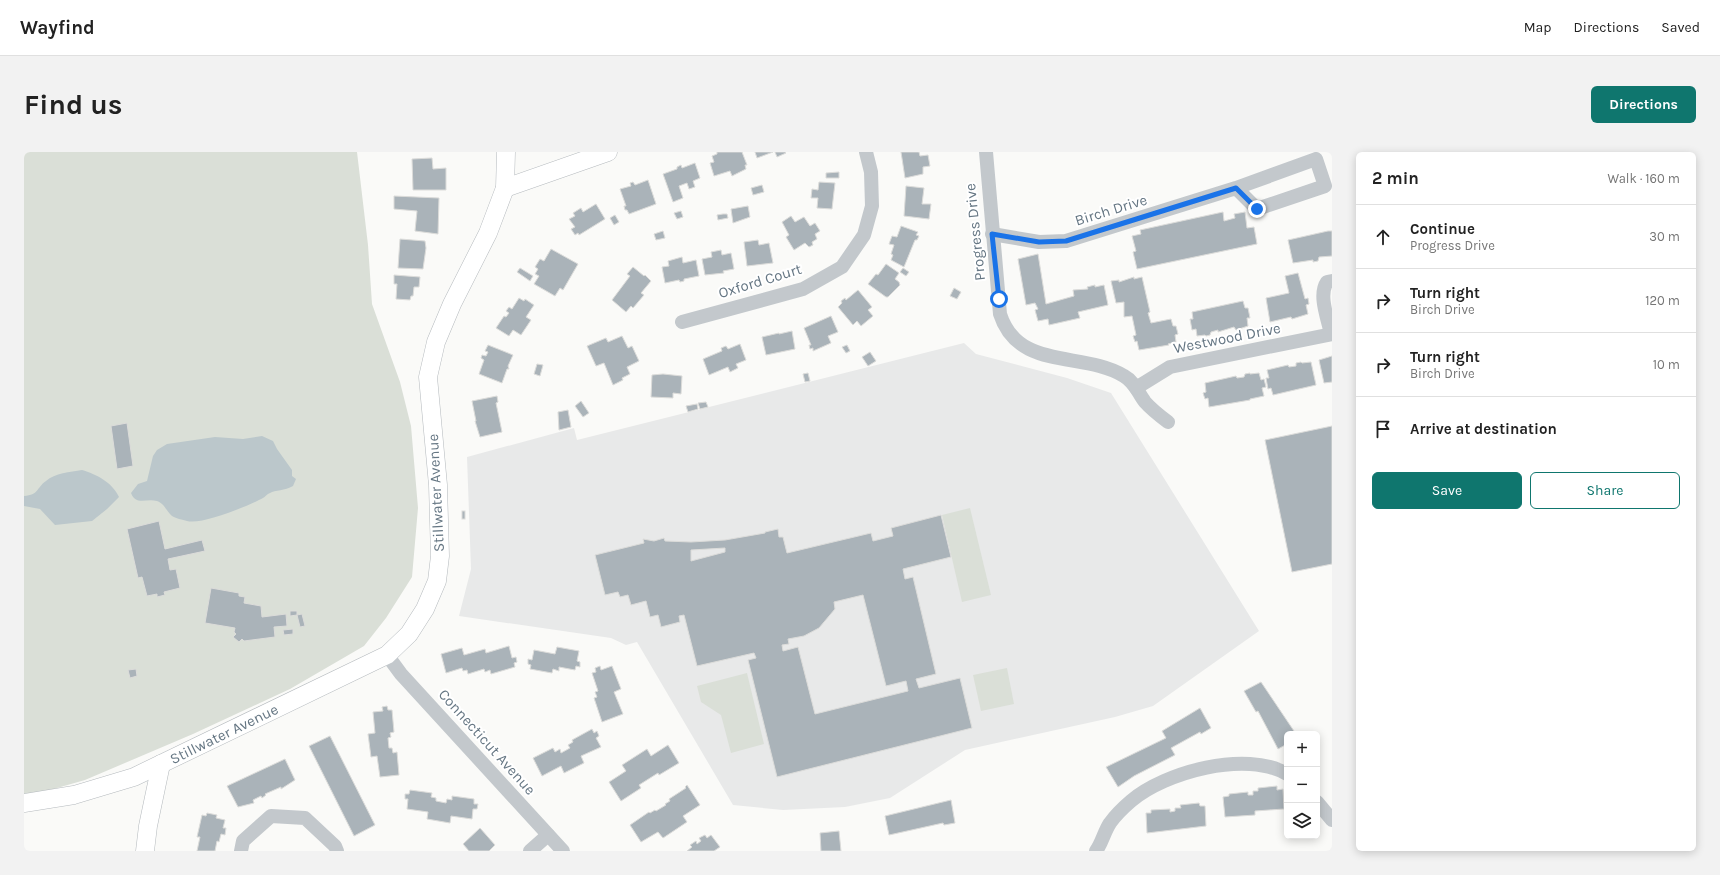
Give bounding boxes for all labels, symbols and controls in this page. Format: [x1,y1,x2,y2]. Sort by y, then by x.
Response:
text: Wayfind [20,17,95,39]
text: Map [1524,19,1552,36]
text: Directions [1574,19,1639,36]
text: Saved [1661,19,1700,36]
button: Directions [1591,86,1696,123]
text: Find us [24,88,123,121]
text: 2 min [1372,168,1419,188]
text: Walk · 160 m [1607,171,1680,186]
street label: Progress Drive [961,182,989,282]
street label: Birch Drive [1073,190,1149,230]
route end [1248,200,1266,218]
text: Continue [1410,220,1475,238]
icon: ahead [1372,226,1394,248]
text: 30 m [1649,229,1680,244]
text: Progress Drive [1410,238,1495,253]
street label: Oxford Court [716,260,804,302]
text: Turn right [1410,284,1480,302]
route start [990,290,1008,308]
icon: right [1372,290,1394,312]
text: 120 m [1645,293,1680,308]
text: Birch Drive [1410,302,1475,317]
street label: Westwood Drive [1172,319,1282,357]
text: Turn right [1410,348,1480,366]
icon: right [1372,354,1394,376]
text: 10 m [1653,357,1680,372]
text: Birch Drive [1410,366,1475,381]
icon: arrive [1372,418,1394,440]
text: Arrive at destination [1410,420,1557,438]
street label: Stillwater Avenue [424,433,448,553]
button: Save [1372,472,1522,509]
button: Share [1530,472,1680,509]
street label: Connecticut Avenue [435,685,539,799]
street label: Stillwater Avenue [167,700,281,768]
map controls [1284,731,1320,839]
button: + [1284,731,1320,767]
button: − [1284,767,1320,803]
button: layers [1284,803,1320,839]

